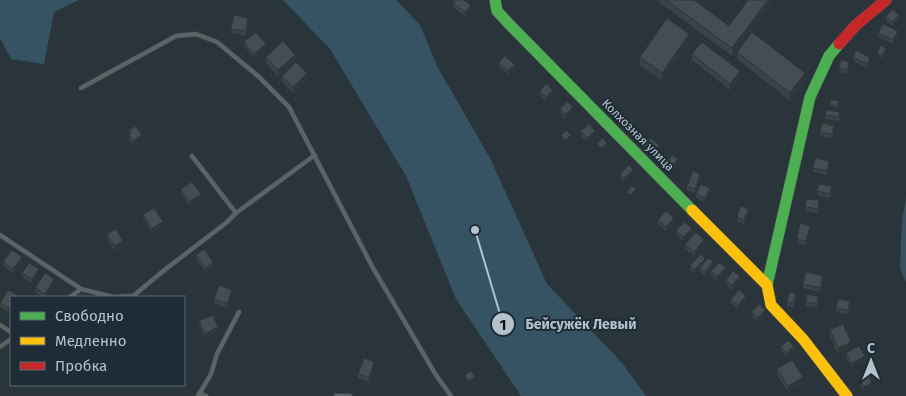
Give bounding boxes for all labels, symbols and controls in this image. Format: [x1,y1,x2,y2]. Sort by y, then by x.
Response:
street label: Колхозная улица [599,96,677,174]
legend [10,296,185,386]
text: Свободно [55,307,124,325]
callout: Бейсужёк Левый [491,310,647,339]
text: 1 [500,316,506,334]
text: Бейсужёк Левый [525,316,637,333]
text: Медленно [55,332,127,350]
north arrow [846,336,896,386]
text: С [867,340,875,357]
text: Пробка [55,357,107,375]

